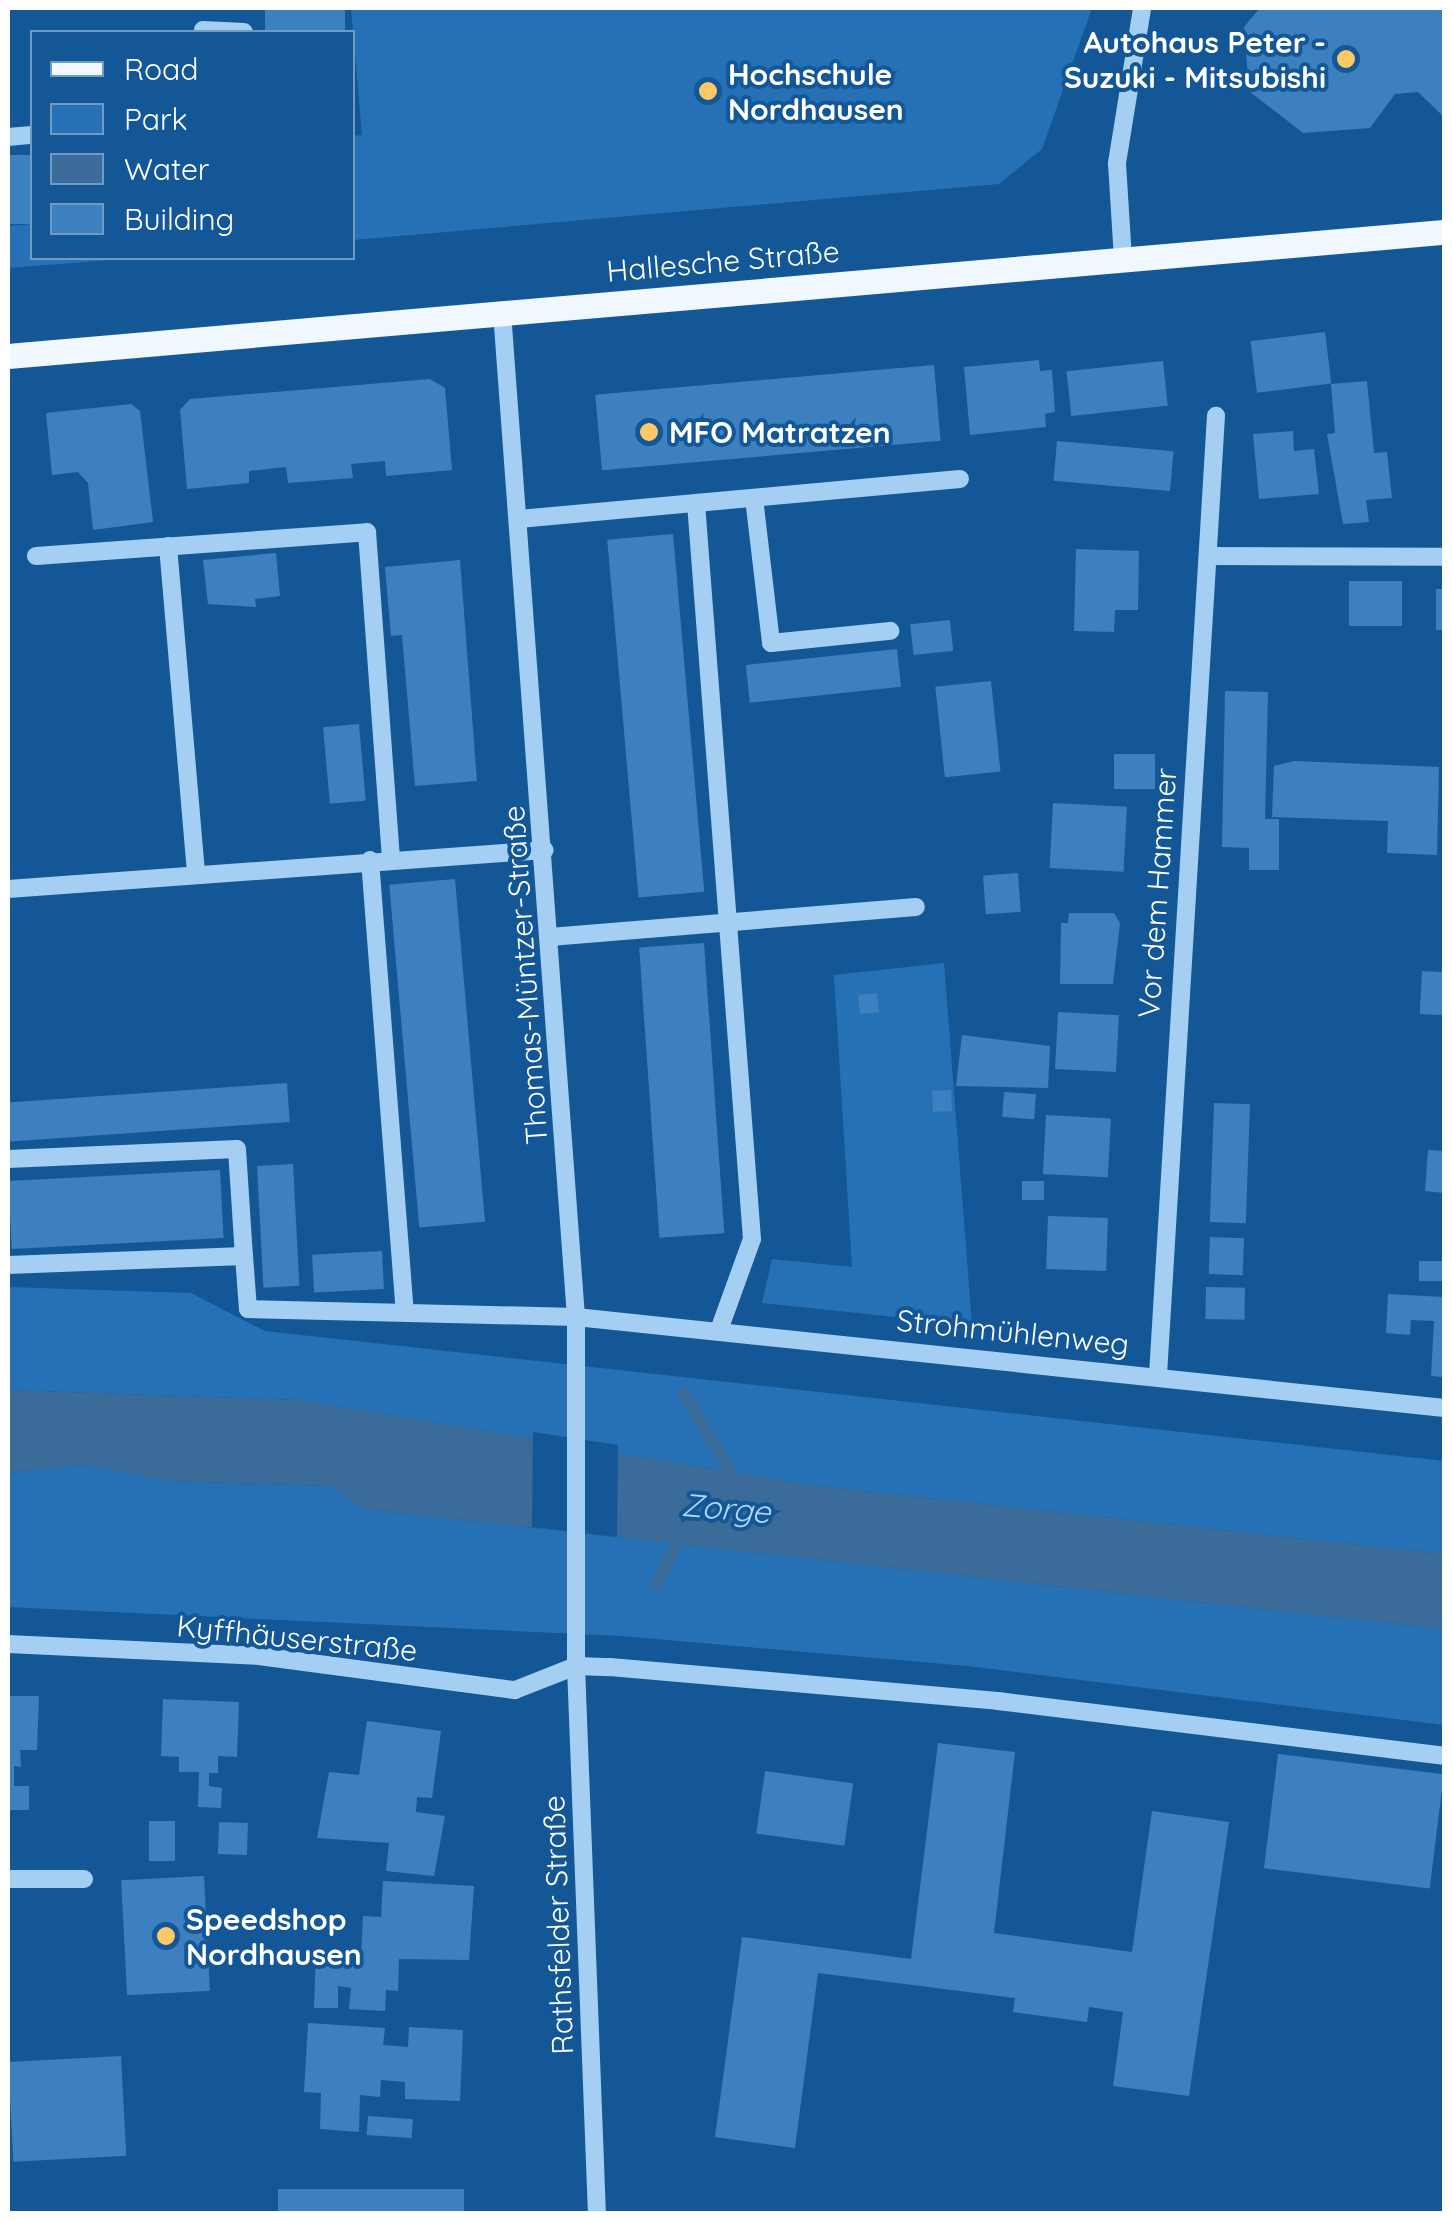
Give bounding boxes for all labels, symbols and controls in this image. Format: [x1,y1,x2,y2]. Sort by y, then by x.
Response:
place label: Autohaus Peter - Suzuki - Mitsubishi [1064,24,1326,94]
legend [30,30,355,260]
marker: Autohaus Peter - Suzuki - Mitsubishi [1335,48,1357,70]
text: Road [124,50,198,88]
place label: Hochschule Nordhausen [728,56,904,126]
marker: Hochschule Nordhausen [697,80,719,102]
text: Park [124,100,188,138]
text: Water [124,150,209,188]
text: Building [124,200,234,238]
street label: Hallesche Straße [605,233,841,289]
place label: MFO Matratzen [669,414,891,450]
marker: MFO Matratzen [638,421,660,443]
street label: Vor dem Hammer [1130,767,1184,1019]
street label: Thomas-Müntzer-Straße [495,804,555,1146]
street label: Strohmühlenweg [895,1302,1131,1362]
water label: Zorge [680,1485,772,1531]
street label: Kyffhäuserstraße [175,1607,419,1669]
street label: Rathsfelder Straße [535,1795,581,2055]
place label: Speedshop Nordhausen [186,1901,362,1972]
marker: Speedshop Nordhausen [155,1925,177,1947]

